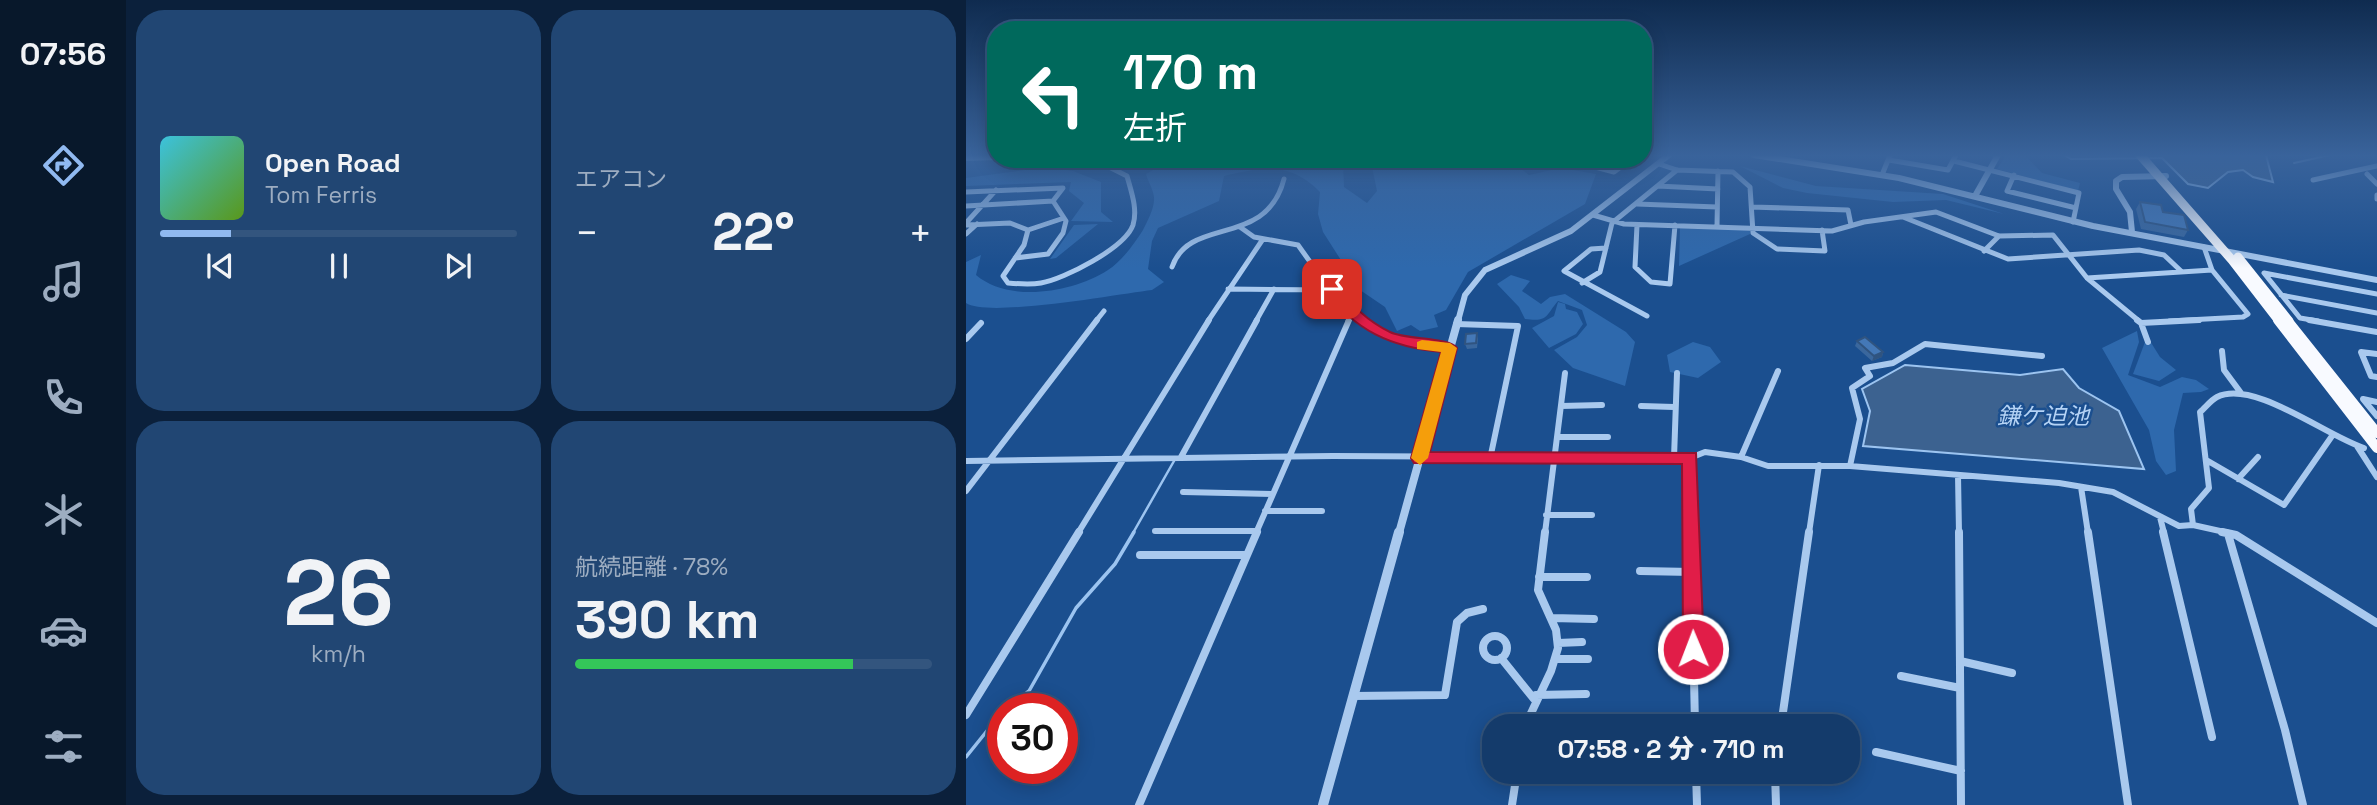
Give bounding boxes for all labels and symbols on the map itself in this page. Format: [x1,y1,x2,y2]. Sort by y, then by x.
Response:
pin [1302,259,1362,319]
water label: 鎌ケ迫池 [1997,401,2091,431]
position arrow [1656,612,1730,686]
speed limit sign: 30 [987,693,1078,784]

